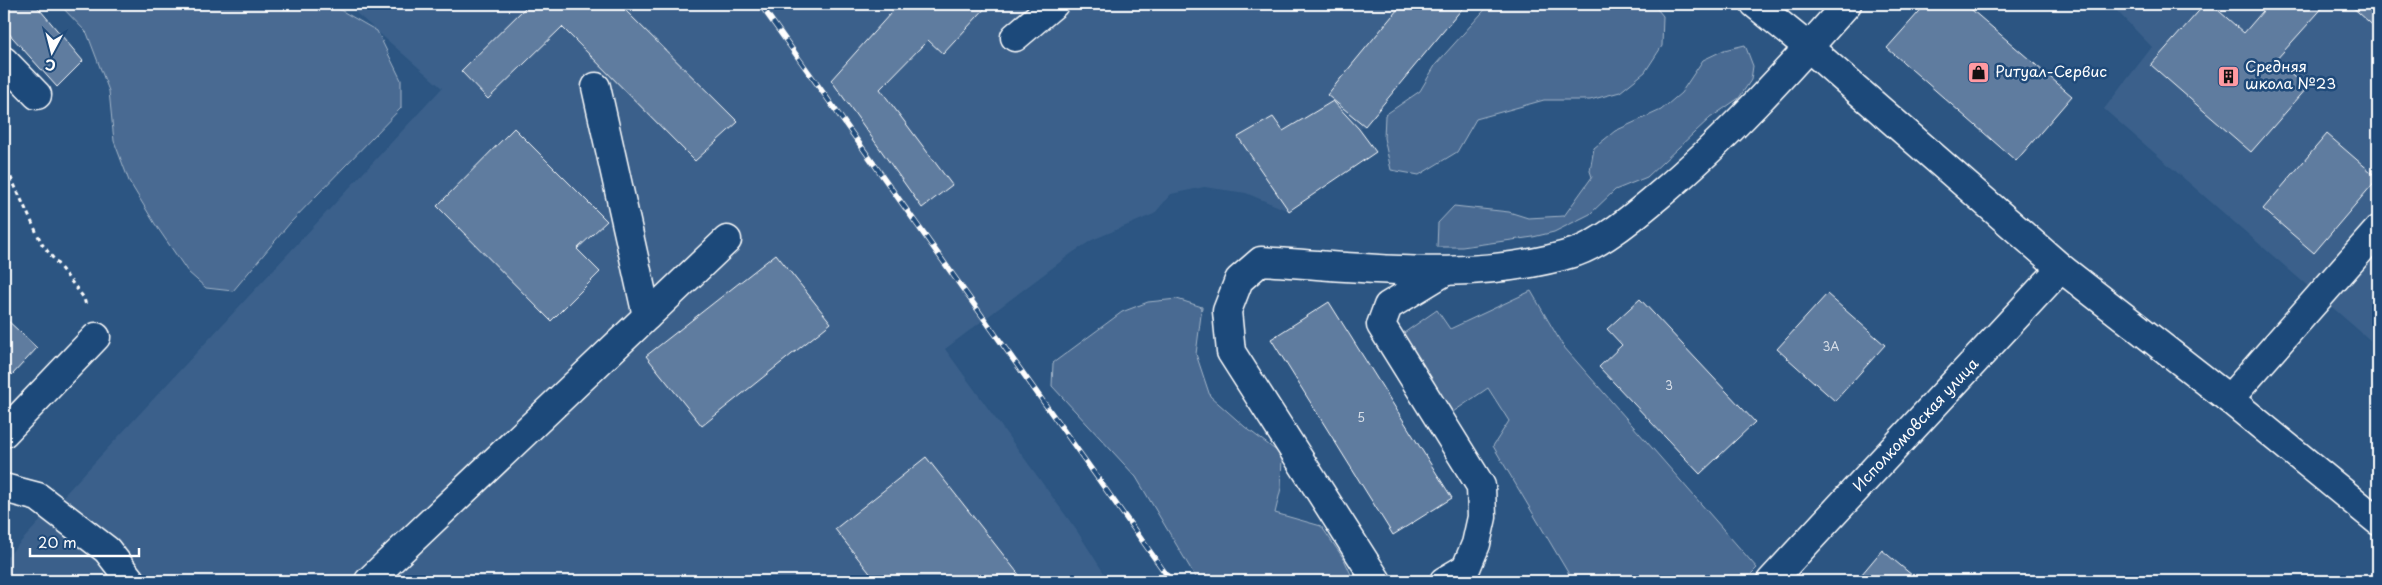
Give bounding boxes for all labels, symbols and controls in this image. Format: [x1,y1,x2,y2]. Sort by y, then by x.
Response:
north arrow [28,28,78,78]
text: С [44,54,57,76]
place label: Средняя школа №23 [2245,54,2336,94]
place label: Ритуал-Сервис [1995,59,2107,82]
shop icon: Ритуал-Сервис [1967,60,1991,84]
building icon: Средняя школа №23 [2217,64,2241,88]
house number: 3А [1822,337,1840,355]
street label: Исполкомовская улица [1847,352,1984,496]
house number: 3 [1665,376,1673,394]
house number: 5 [1357,408,1365,426]
scale bar [30,525,139,557]
text: 20 m [38,530,77,553]

